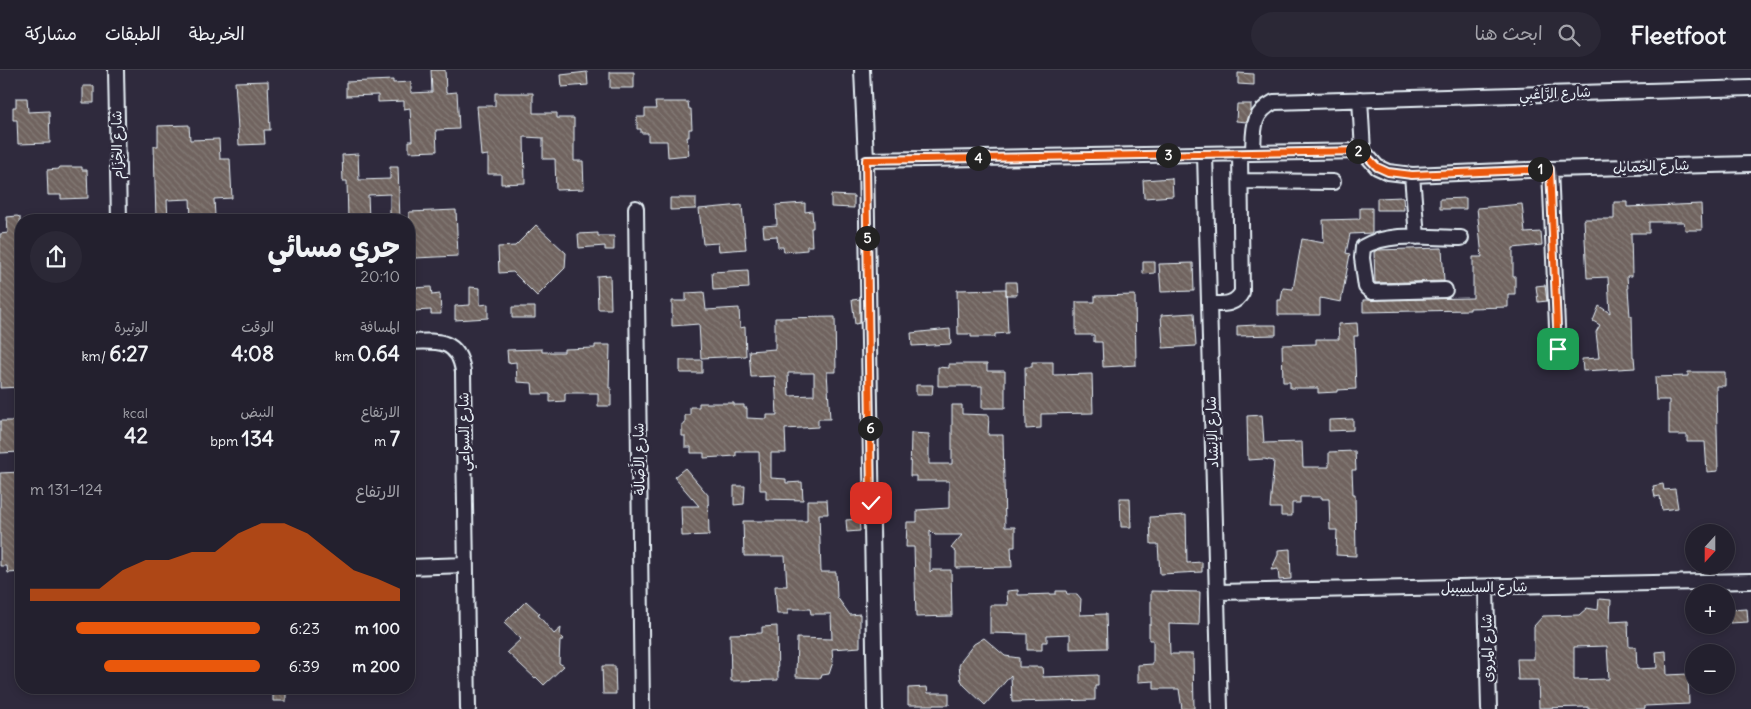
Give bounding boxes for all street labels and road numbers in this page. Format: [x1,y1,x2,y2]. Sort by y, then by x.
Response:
street label: شارع الرَّاعْبِي [1519,83,1591,107]
street label: شارع الخِزَام [107,110,130,180]
street label: شارع الخمايل [1612,156,1690,177]
street label: شارع السواعي [454,392,478,472]
street label: شارع الإنشاد [1202,396,1223,468]
street label: شارع الأَصَالَة [626,423,650,496]
street label: شارع السلسبيل [1440,577,1528,598]
street label: شارع المروى [1477,613,1498,683]

